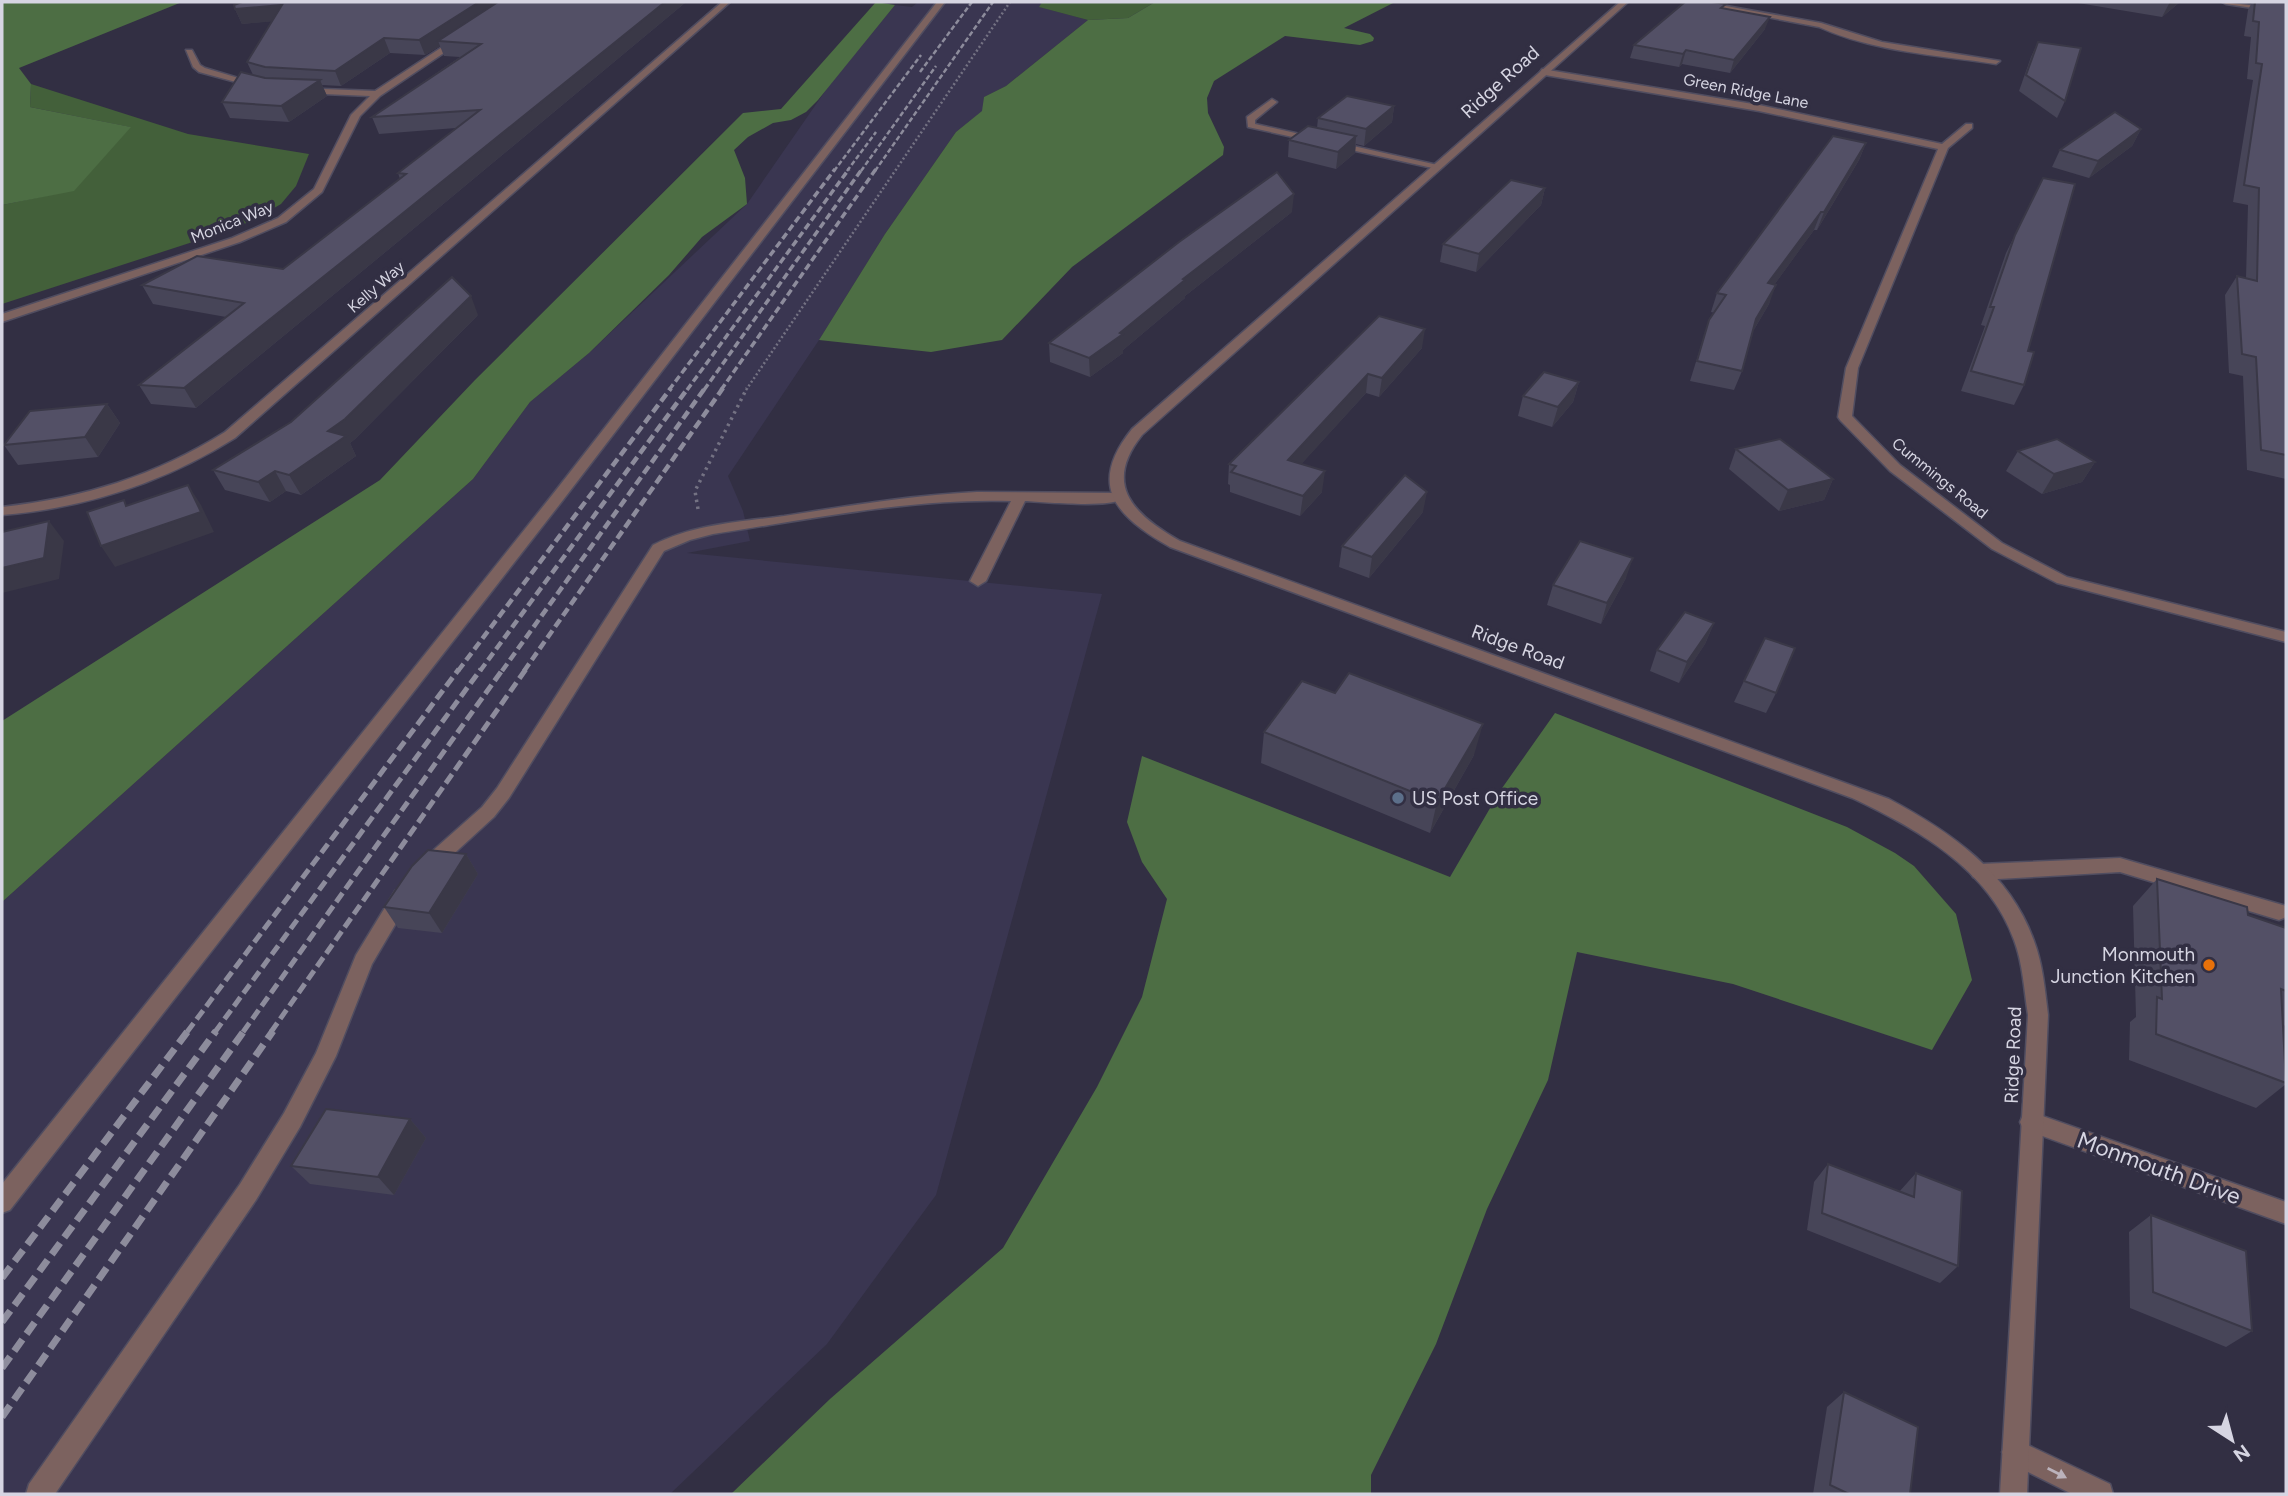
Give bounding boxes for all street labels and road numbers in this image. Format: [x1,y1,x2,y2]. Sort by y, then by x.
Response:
street label: Ridge Road [1456,41,1544,123]
street label: Green Ridge Lane [1682,70,1811,113]
street label: Monica Way [188,197,277,247]
street label: Kelly Way [344,257,409,317]
street label: Cummings Road [1888,433,1992,523]
street label: Ridge Road [1468,620,1568,674]
street label: Ridge Road [2000,1006,2026,1104]
street label: Monmouth Drive [2074,1125,2244,1211]

